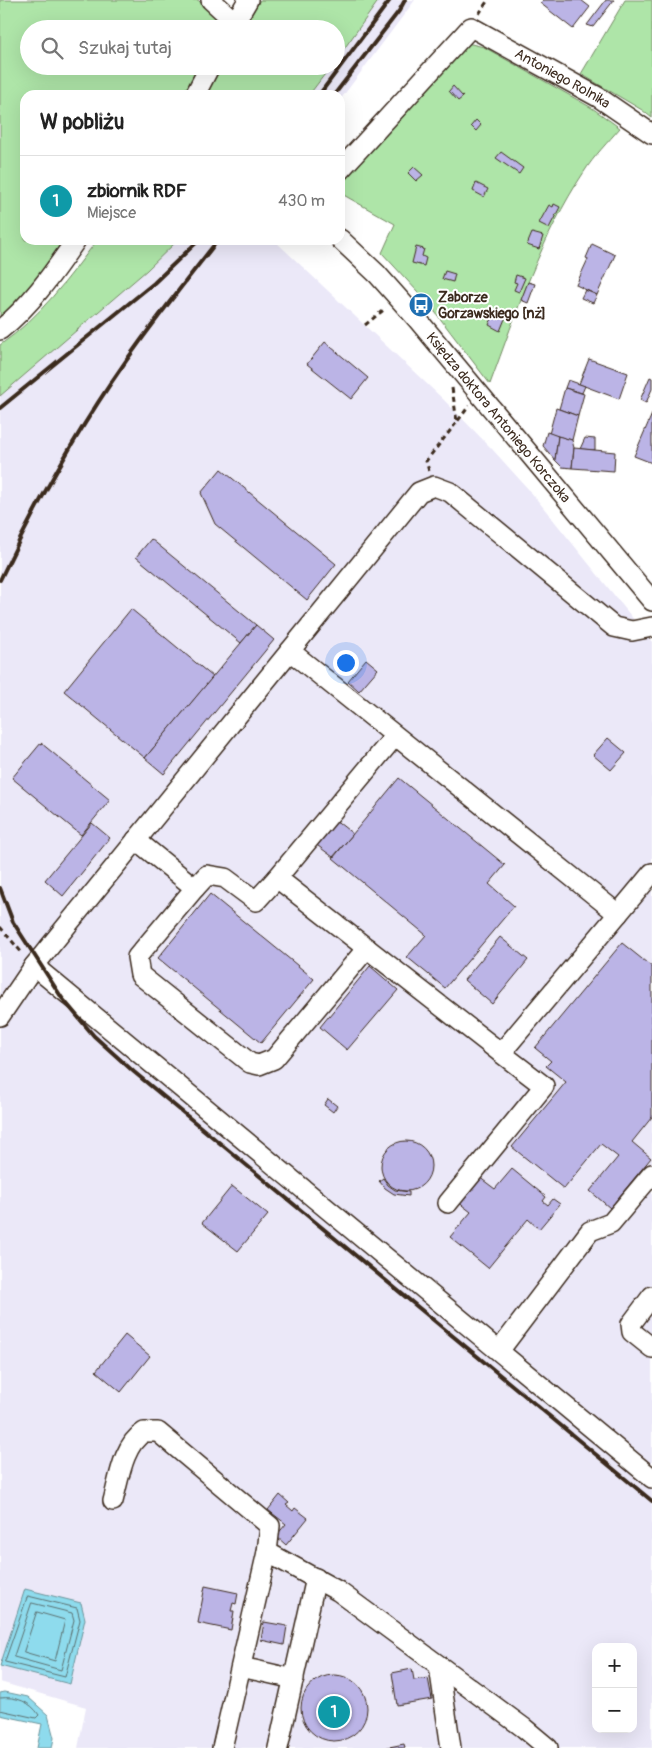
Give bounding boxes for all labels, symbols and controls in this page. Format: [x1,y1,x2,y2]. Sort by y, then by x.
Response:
search box [20,20,345,75]
icon: search [38,34,66,62]
text: Szukaj tutaj [78,36,172,60]
street label: Antoniego Rolnika [512,45,614,112]
text: W pobliżu [40,109,124,136]
text: zbiornik RDF [87,179,187,203]
text: 1 [53,191,59,211]
text: 430 m [278,191,325,211]
text: Miejsce [87,203,136,223]
place label: Zaborze Gorzawskiego [nż] [438,289,546,322]
bus stop icon: Zaborze Gorzawskiego [nż] [408,292,434,318]
street label: Księdza doktora Antoniego Korczoka [423,329,574,506]
your location [333,650,359,676]
map controls [592,1643,637,1733]
button: + [592,1643,637,1688]
button: − [592,1688,637,1733]
pin: 1 [318,1693,350,1731]

